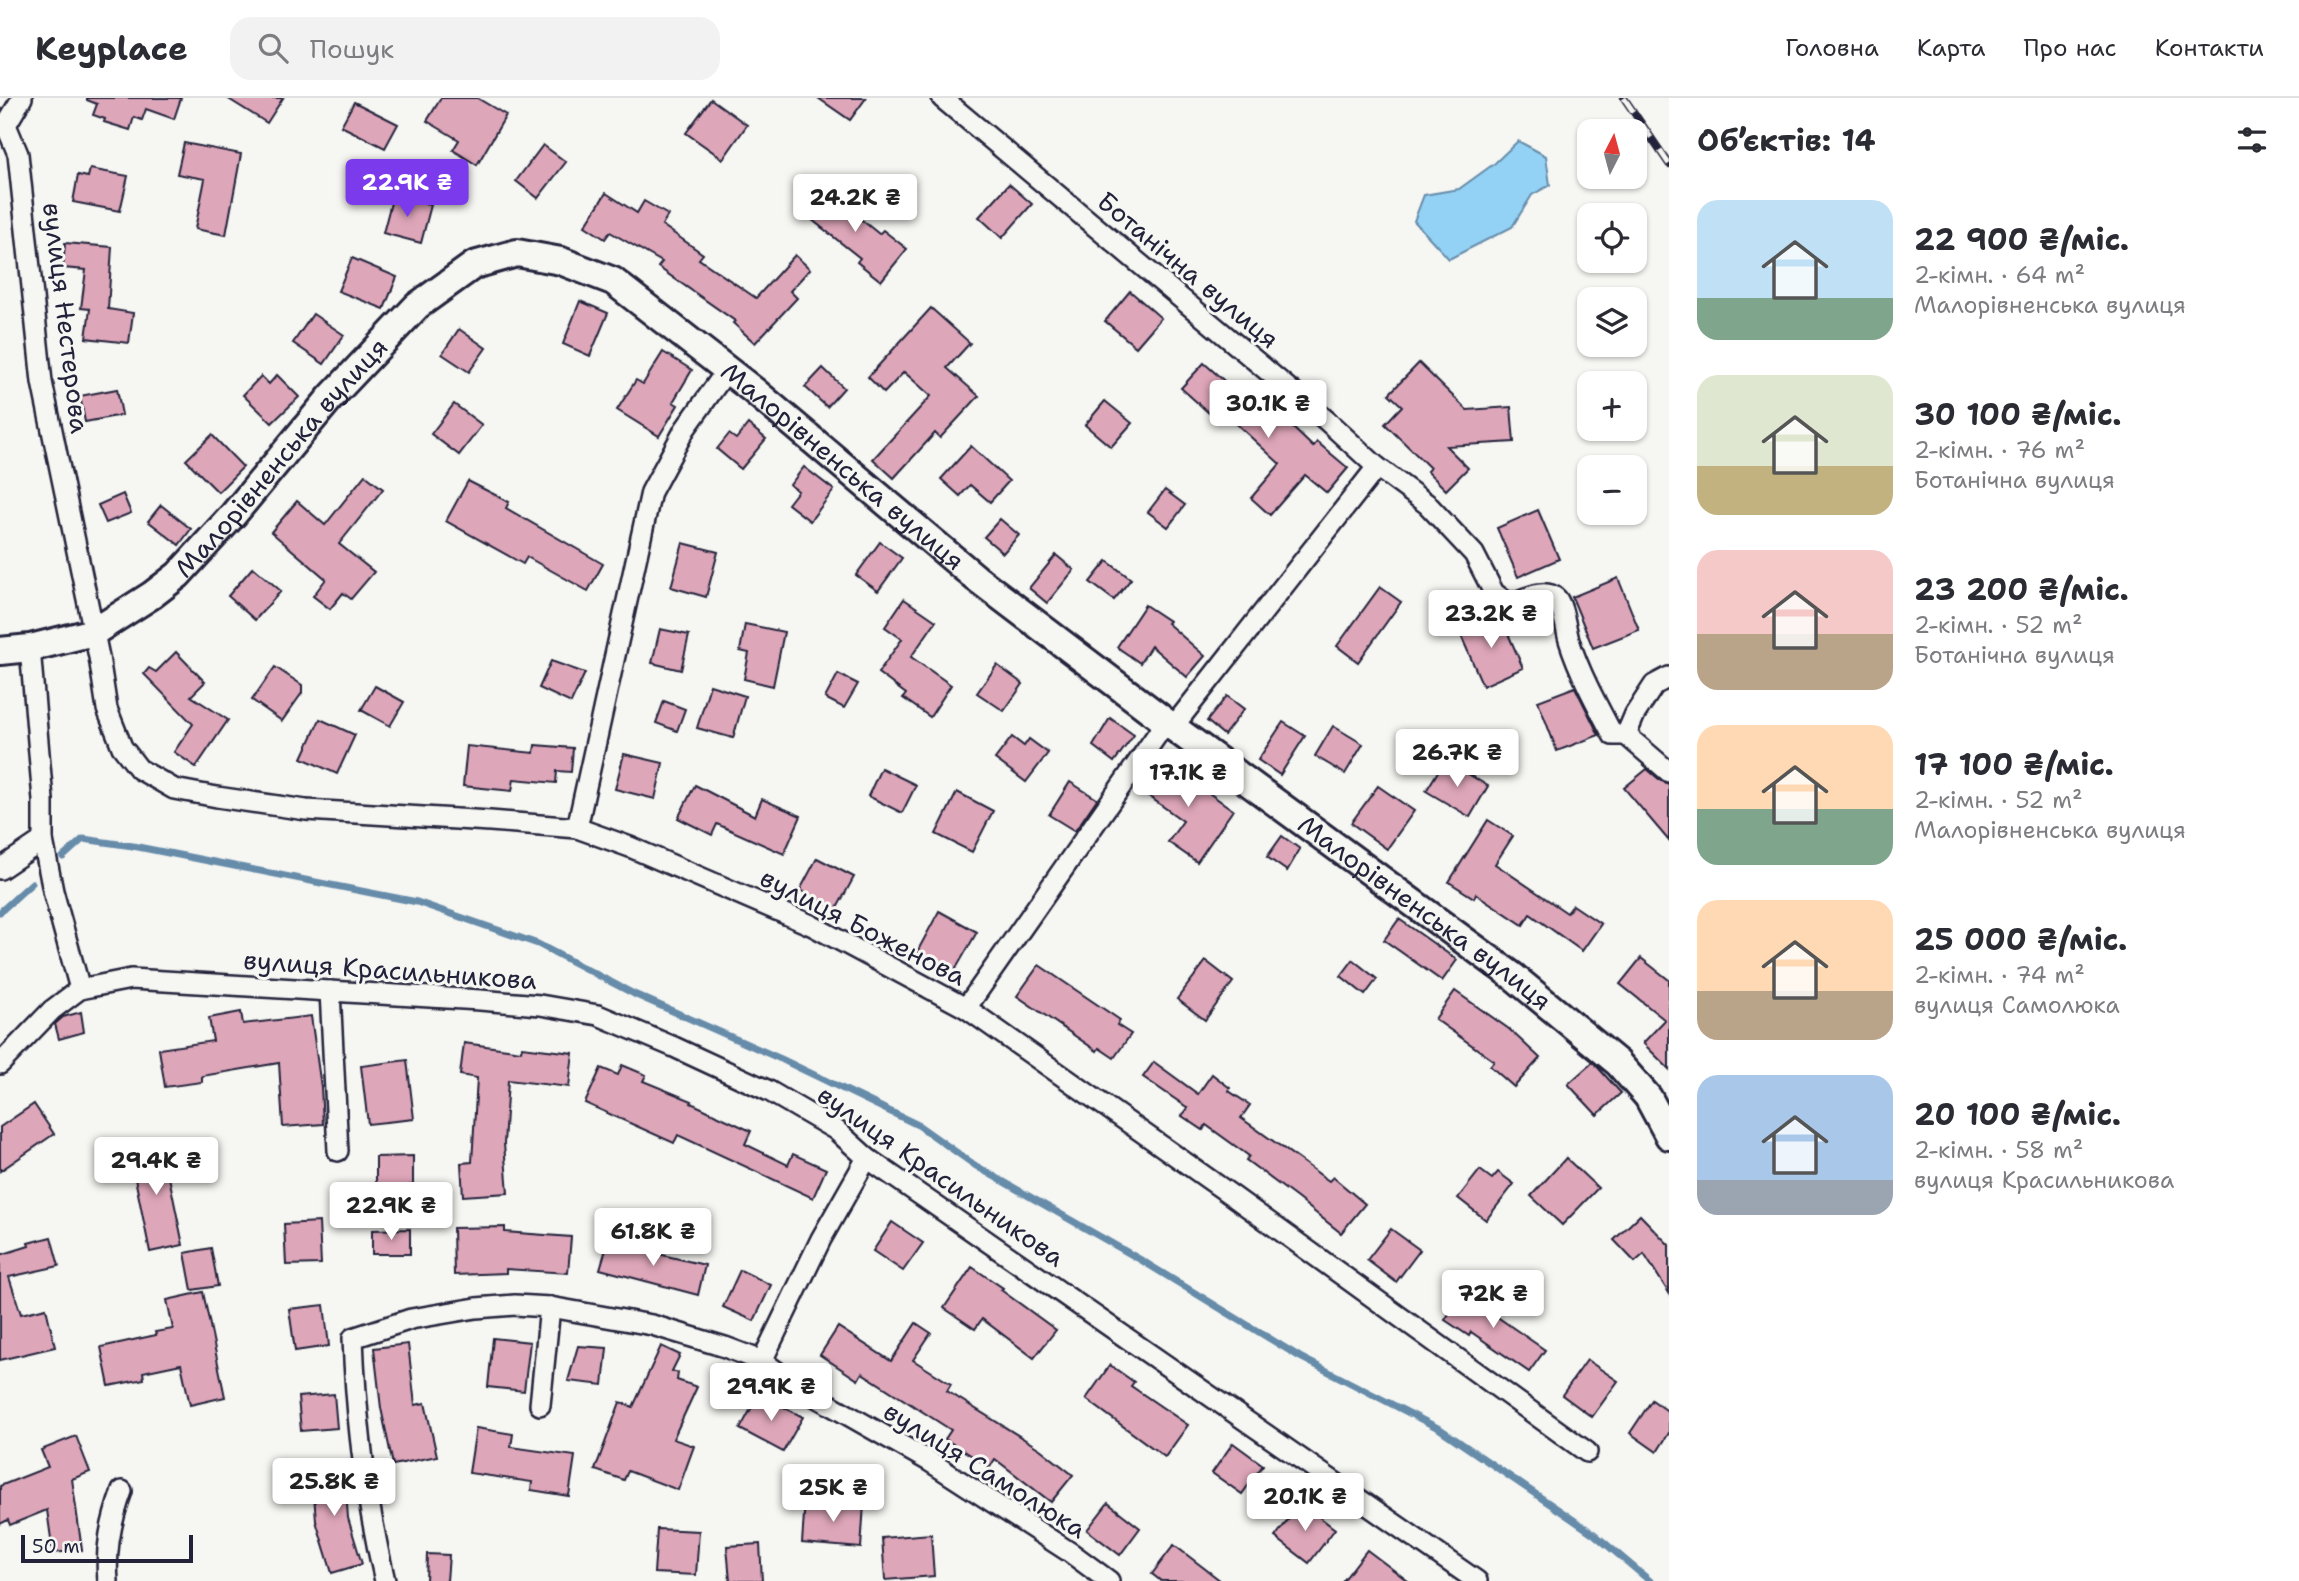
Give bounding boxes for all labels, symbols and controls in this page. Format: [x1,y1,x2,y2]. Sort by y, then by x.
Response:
search box [230,17,720,80]
text: Keyplace [35,26,188,71]
icon: search [254,29,292,67]
text: Пошук [310,31,394,66]
text: Головна [1785,32,1879,64]
text: Карта [1917,32,1986,64]
text: Про нас [2024,32,2117,64]
text: Контакти [2155,32,2264,64]
north arrow [1577,119,1647,189]
map controls [1577,119,1647,525]
text: Об’єктів: 14 [1697,120,1876,161]
icon: filters [2233,121,2271,159]
pin: 22.9K ₴ [342,159,472,219]
text: 22.9K ₴ [362,167,452,197]
pin: 24.2K ₴ [790,174,920,234]
text: 24.2K ₴ [809,182,901,212]
street label: Ботанічна вулиця [1090,183,1287,356]
street label: вулиця Нестерова [35,201,98,435]
button: locate [1577,203,1647,273]
text: 22 900 ₴/міс. [1914,219,2129,260]
icon: home [1753,228,1837,312]
text: 2-кімн. · 64 m² [1914,260,2085,290]
button: layers [1577,287,1647,357]
text: Малорівненська вулиця [1914,290,2186,320]
street label: Малорівненська вулиця [166,330,395,585]
street label: Малорівненська вулиця [714,354,972,578]
button: + [1577,371,1647,441]
pin: 30.1K ₴ [1203,380,1333,440]
text: 30.1K ₴ [1226,388,1310,418]
text: 30 100 ₴/міс. [1914,394,2121,435]
icon: home [1753,403,1837,487]
text: 2-кімн. · 76 m² [1914,435,2085,465]
button: − [1577,455,1647,525]
text: Ботанічна вулиця [1914,465,2115,495]
text: 23 200 ₴/міс. [1914,569,2129,610]
icon: home [1753,578,1837,662]
pin: 23.2K ₴ [1426,590,1556,650]
text: 23.2K ₴ [1445,598,1537,628]
text: 2-кімн. · 52 m² [1914,610,2083,640]
text: Ботанічна вулиця [1914,640,2115,670]
pin: 26.7K ₴ [1392,730,1522,789]
text: 26.7K ₴ [1412,737,1502,767]
text: 17 100 ₴/міс. [1914,744,2114,785]
pin: 17.1K ₴ [1123,750,1253,809]
icon: home [1753,753,1837,837]
text: 17.1K ₴ [1149,757,1227,787]
text: 2-кімн. · 52 m² [1914,785,2083,815]
street label: Малорівненська вулиця [1291,807,1559,1018]
text: Малорівненська вулиця [1914,815,2186,845]
street label: вулиця Боженова [754,860,972,994]
text: 25 000 ₴/міс. [1914,919,2127,960]
icon: home [1753,928,1837,1012]
street label: вулиця Красильникова [242,942,538,997]
text: 2-кімн. · 74 m² [1914,960,2085,990]
text: вулиця Самолюка [1914,990,2120,1020]
street label: вулиця Красильникова [811,1077,1072,1274]
text: 20 100 ₴/міс. [1914,1094,2121,1135]
icon: home [1753,1103,1837,1187]
text: 2-кімн. · 58 m² [1914,1135,2083,1165]
pin: 29.4K ₴ [91,1138,221,1197]
text: 29.4K ₴ [110,1145,202,1175]
text: вулиця Красильникова [1914,1165,2174,1195]
pin: 22.9K ₴ [326,1182,456,1242]
text: 22.9K ₴ [346,1190,436,1220]
pin: 61.8K ₴ [588,1208,718,1268]
text: 61.8K ₴ [610,1216,696,1246]
pin: 72K ₴ [1444,1270,1542,1330]
text: 72K ₴ [1458,1278,1528,1308]
pin: 29.9K ₴ [706,1364,836,1423]
text: 29.9K ₴ [726,1371,816,1401]
street label: вулиця Самолюка [877,1393,1093,1546]
pin: 25.8K ₴ [269,1458,399,1518]
pin: 25K ₴ [784,1464,882,1524]
text: 25.8K ₴ [288,1466,380,1496]
text: 25K ₴ [798,1472,868,1502]
pin: 20.1K ₴ [1240,1474,1370,1533]
text: 20.1K ₴ [1263,1481,1347,1511]
scale bar [21,1532,192,1564]
text: 50 m [32,1534,80,1559]

